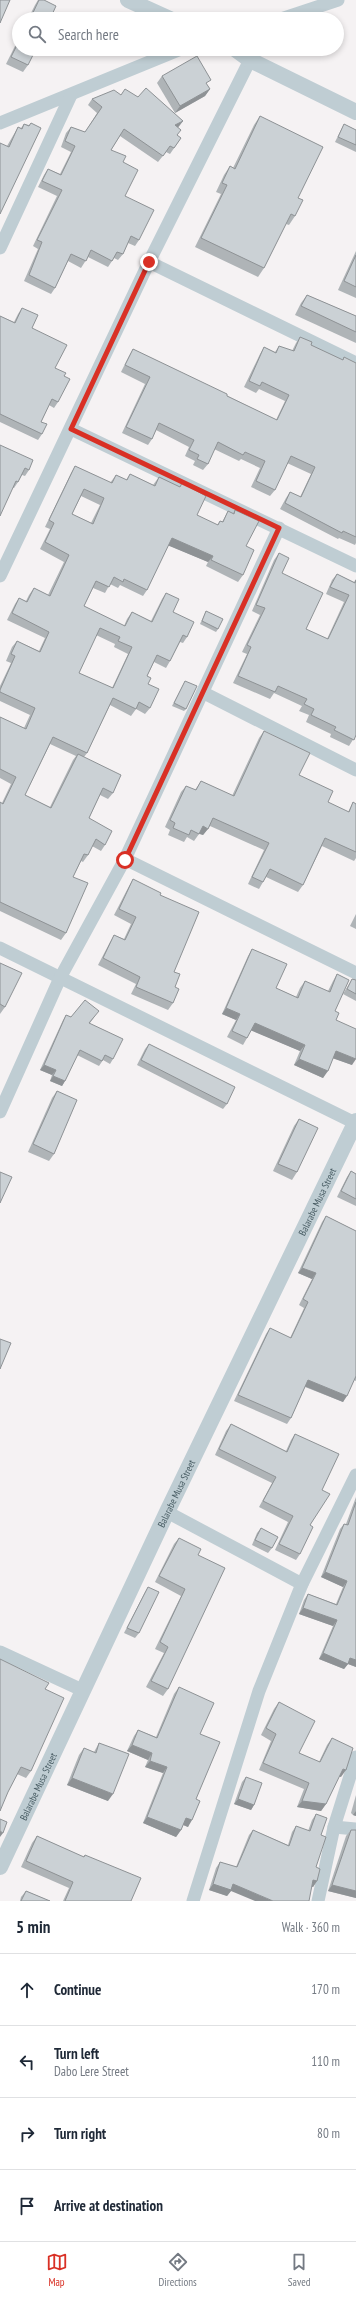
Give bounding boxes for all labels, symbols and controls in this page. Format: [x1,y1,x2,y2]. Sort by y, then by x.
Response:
search box [12,12,344,56]
icon: search [26,23,48,45]
text: Search here [58,25,119,44]
route end [140,253,158,271]
route start [116,851,134,869]
street label: Balarabe Musa Street [295,1166,339,1238]
street label: Balarabe Musa Street [154,1457,198,1529]
street label: Balarabe Musa Street [16,1750,59,1822]
text: 5 min [16,1916,50,1938]
text: Walk · 360 m [282,1919,340,1936]
icon: ahead [16,1979,38,2001]
text: Continue [54,1980,101,1999]
text: 170 m [311,1981,340,1998]
text: Turn left [54,2044,99,2063]
icon: left [16,2051,38,2073]
text: 110 m [311,2053,340,2070]
text: Dabo Lere Street [54,2063,129,2080]
icon: right [16,2123,38,2145]
text: Turn right [54,2124,106,2143]
text: 80 m [317,2125,340,2142]
icon: arrive [16,2195,38,2217]
text: Arrive at destination [54,2196,163,2215]
tab: Map [46,2251,68,2289]
tab: Directions [159,2251,197,2289]
tab: Saved [288,2251,310,2289]

